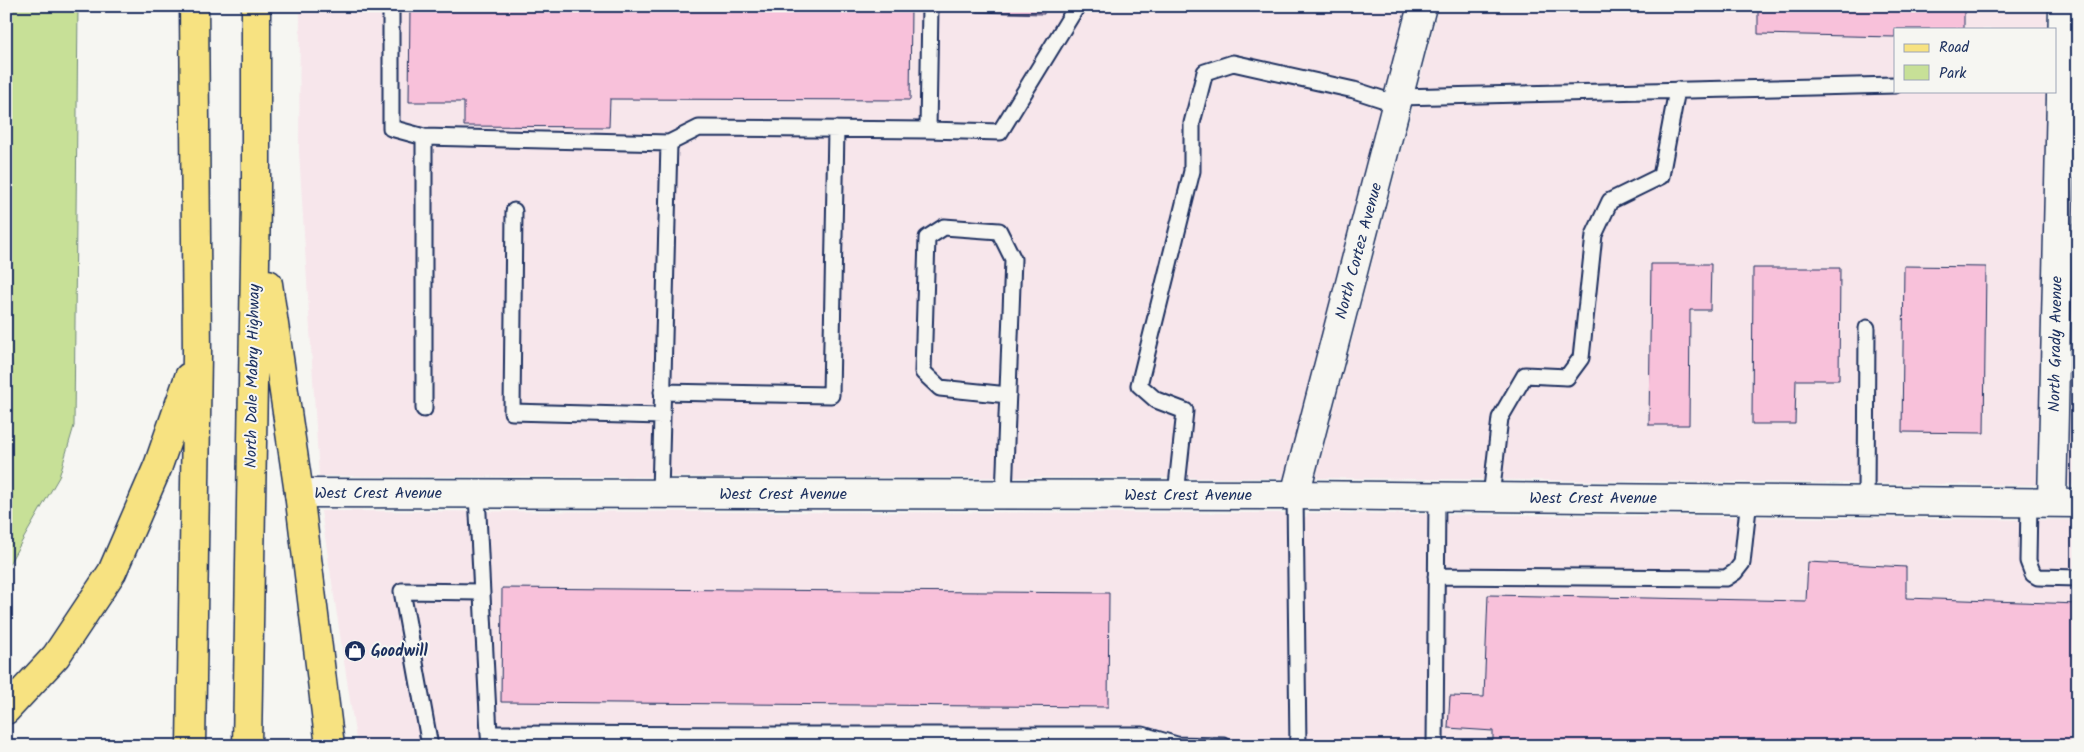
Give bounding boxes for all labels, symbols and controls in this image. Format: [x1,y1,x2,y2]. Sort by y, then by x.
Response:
legend [1894,28,2056,92]
text: Road [1939,36,1970,60]
text: Park [1939,62,1967,86]
street label: North Cortez Avenue [1329,180,1389,322]
street label: North Grady Avenue [2042,276,2070,412]
street label: North Dale Mabry Highway [239,283,267,468]
street label: West Crest Avenue [314,481,442,506]
street label: West Crest Avenue [719,482,847,507]
street label: West Crest Avenue [1124,483,1252,508]
street label: West Crest Avenue [1529,486,1657,511]
shop icon: Goodwill [343,639,367,663]
place label: Goodwill [371,639,429,664]

